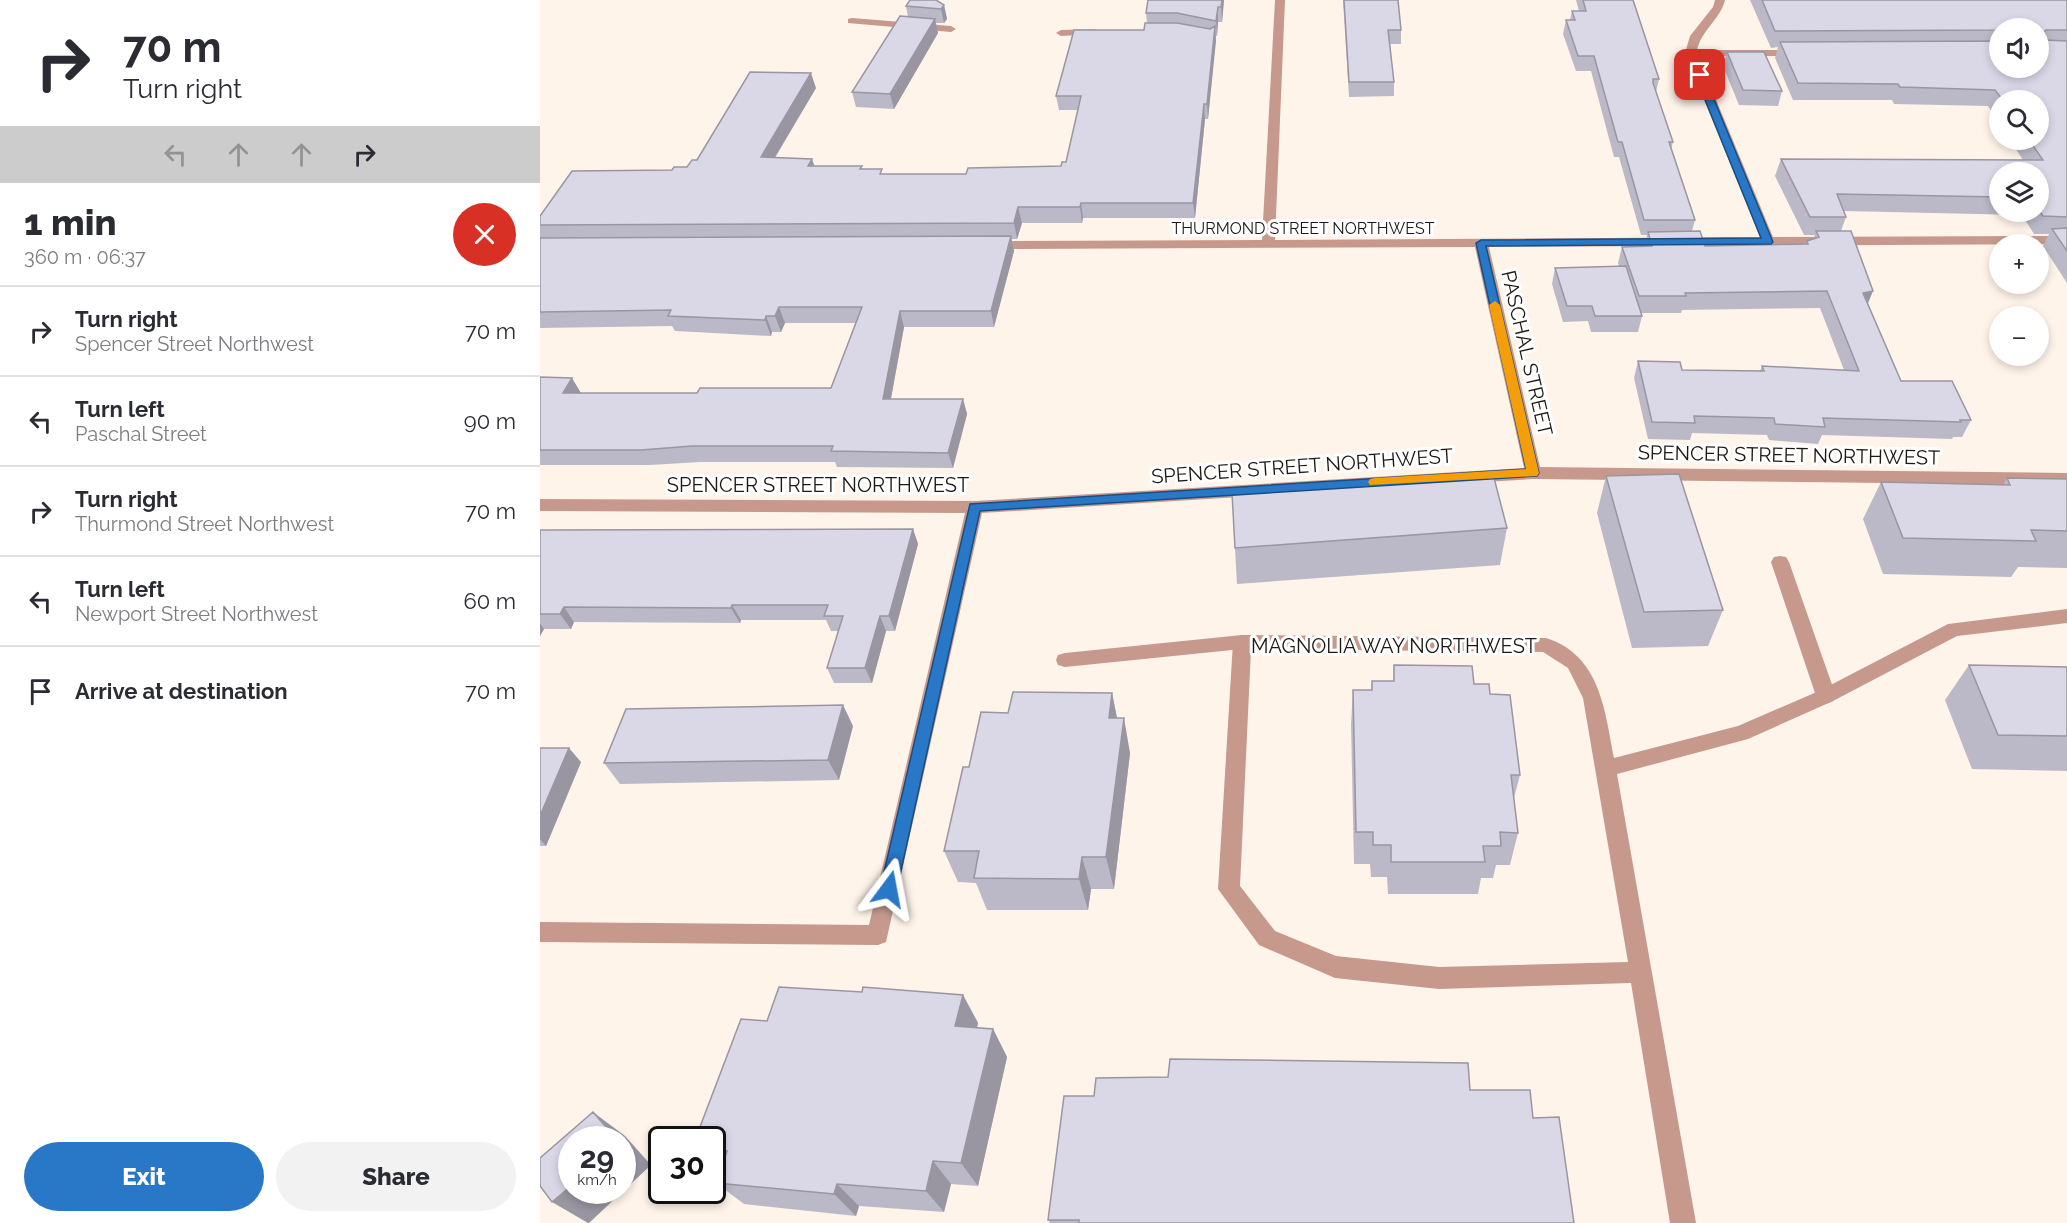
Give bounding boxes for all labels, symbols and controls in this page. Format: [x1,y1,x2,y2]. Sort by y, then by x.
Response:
map controls [1989,18,2049,366]
button: sound [1989,18,2049,78]
text: 70 m [123,23,222,72]
icon: right [24,24,102,102]
pin [1674,49,1725,100]
icon: arrive [1683,58,1716,91]
text: Turn right [123,73,242,104]
button: search [1989,90,2049,150]
icon: left [159,138,192,171]
icon: ahead [222,138,255,171]
icon: ahead [285,138,318,171]
icon: right [348,138,381,171]
button: layers [1989,162,2049,222]
text: 1 min [24,201,116,243]
button: close [453,203,516,266]
street label: THURMOND STREET NORTHWEST [1172,219,1435,238]
button: + [1989,234,2049,294]
text: 360 m · 06:37 [24,245,146,269]
street label: PASCHAL STREET [1496,268,1558,438]
text: Turn right [75,306,178,332]
button: − [1989,306,2049,366]
icon: right [24,315,57,348]
text: 70 m [465,318,516,344]
text: Spencer Street Northwest [75,332,314,356]
text: Turn left [75,396,165,422]
icon: left [24,405,57,438]
text: 90 m [464,408,516,434]
text: Paschal Street [75,422,207,446]
street label: SPENCER STREET NORTHWEST [1638,440,1940,470]
street label: SPENCER STREET NORTHWEST [1150,443,1454,489]
street label: SPENCER STREET NORTHWEST [667,473,969,497]
text: Turn right [75,486,178,512]
icon: right [24,495,57,528]
text: 70 m [465,498,516,524]
text: Thurmond Street Northwest [75,512,334,536]
text: Turn left [75,576,165,602]
icon: left [24,585,57,618]
text: 60 m [463,588,516,614]
text: Newport Street Northwest [75,602,318,626]
street label: MAGNOLIA WAY NORTHWEST [1251,634,1537,658]
icon: arrive [24,675,57,708]
text: Arrive at destination [75,678,288,704]
text: 70 m [465,678,516,704]
position arrow [857,857,921,921]
speed limit sign: 30 [648,1126,726,1204]
text: 29 [580,1140,614,1175]
button: Exit [24,1142,264,1211]
button: Share [276,1142,516,1211]
text: km/h [577,1171,617,1189]

